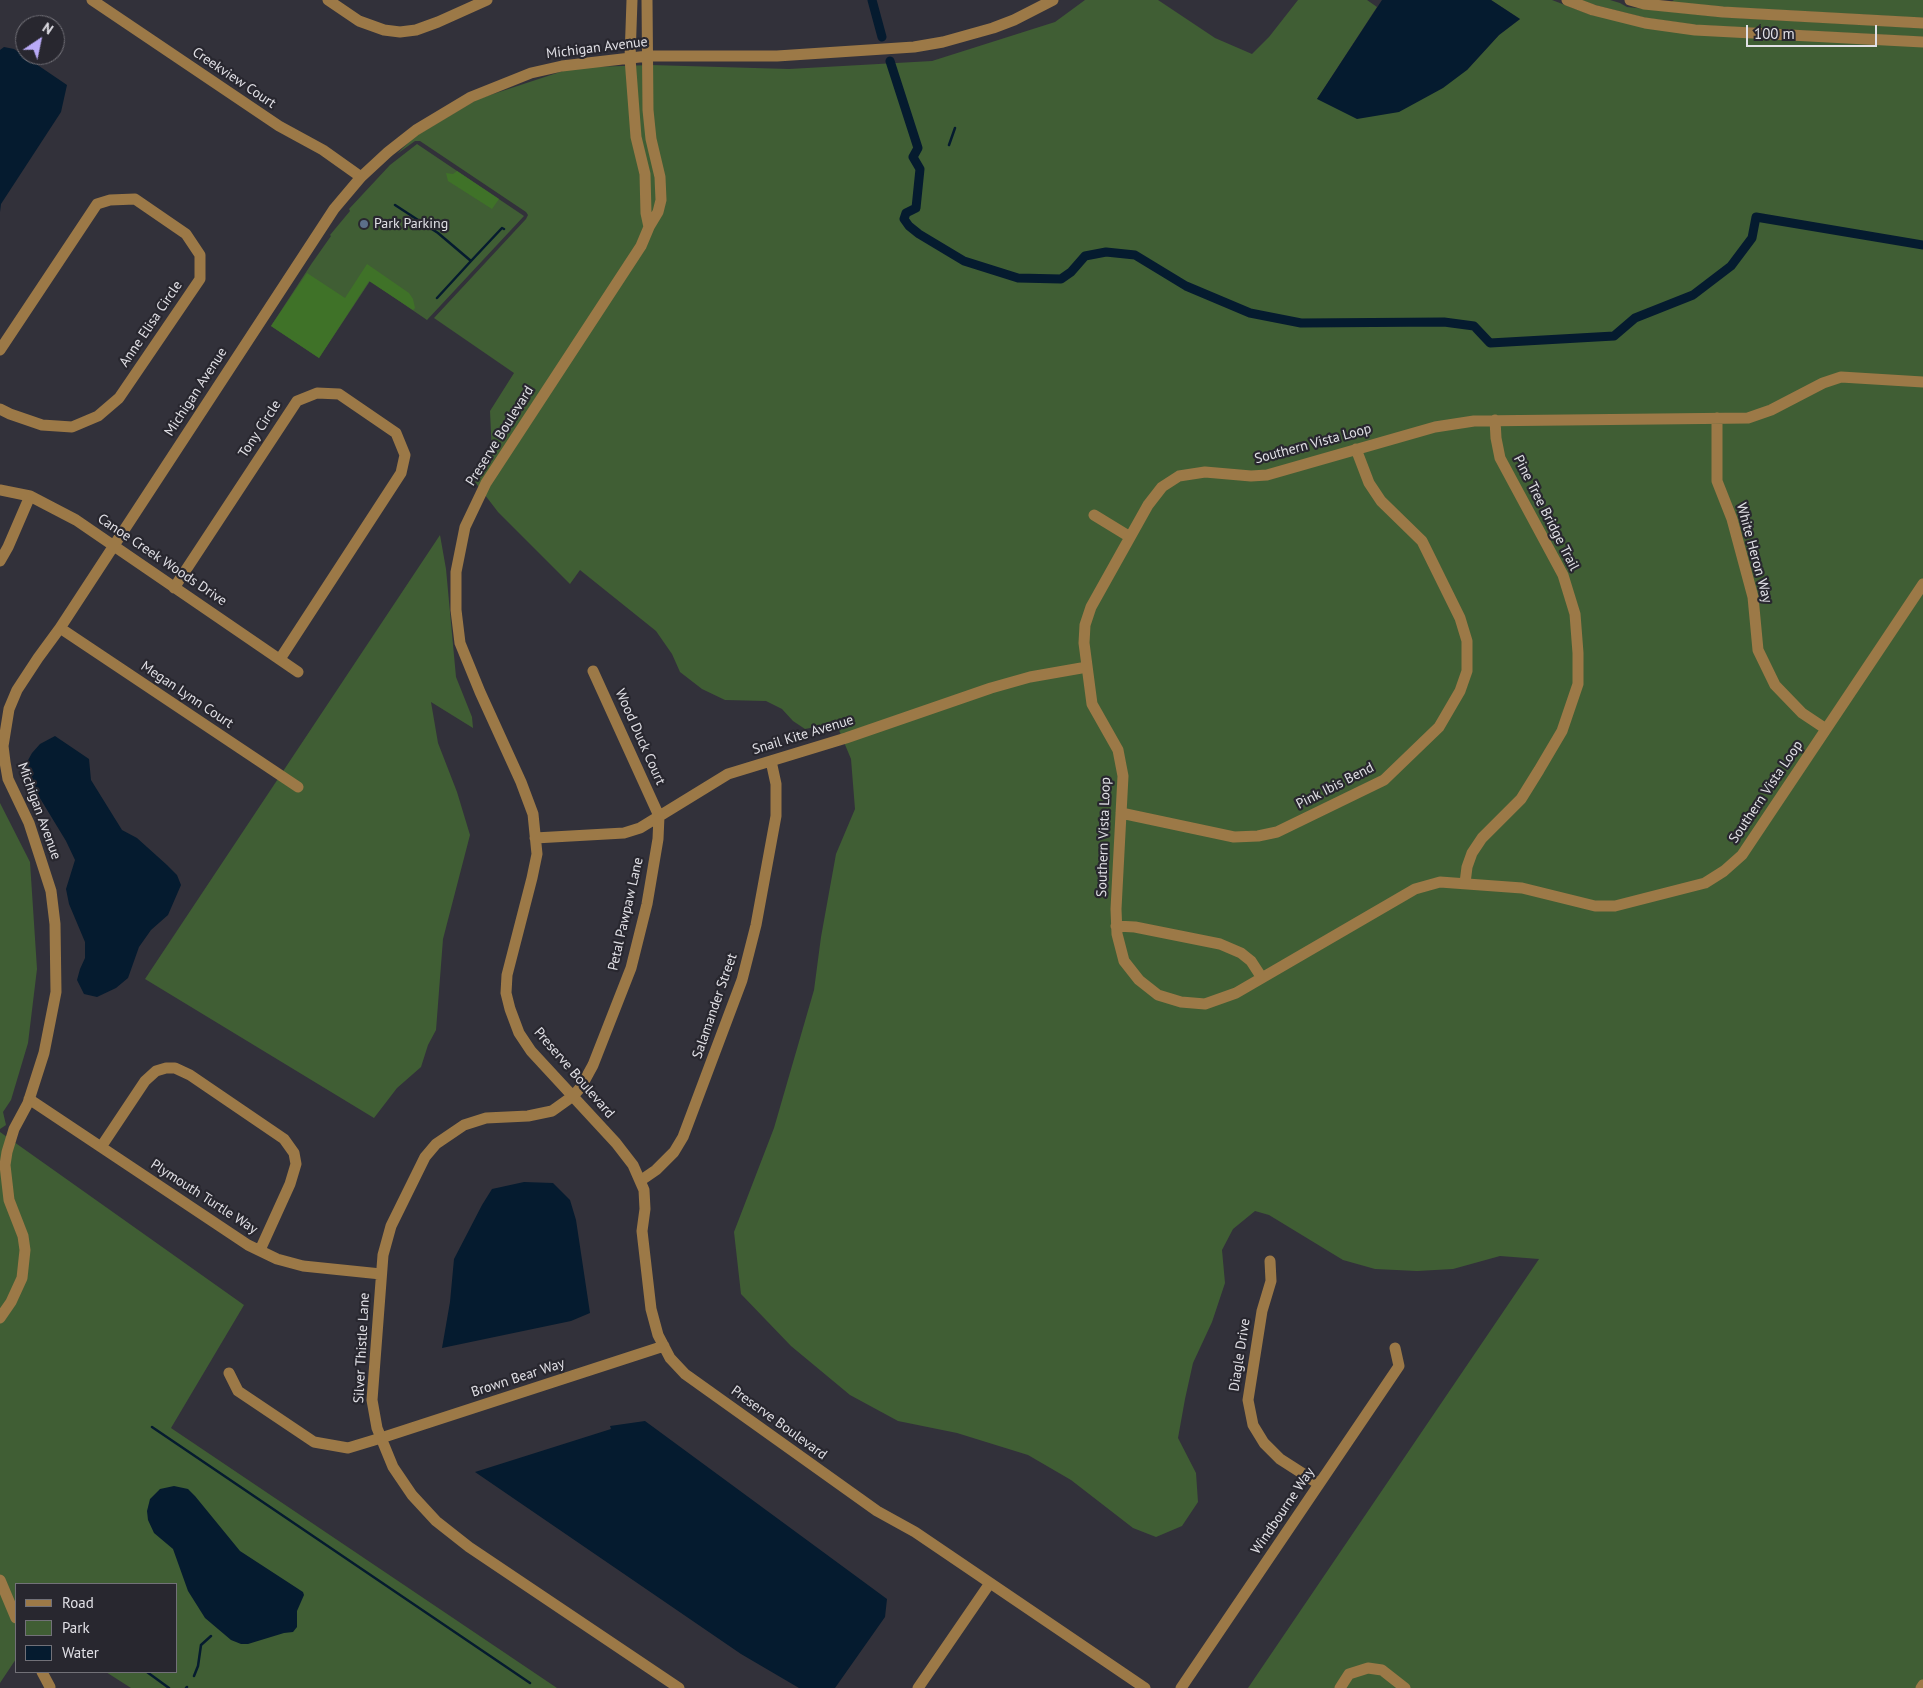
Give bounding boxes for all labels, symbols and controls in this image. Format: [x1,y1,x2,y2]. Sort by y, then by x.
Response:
north arrow [15,15,65,65]
scale bar [1748,15,1879,47]
text: N [39,18,57,38]
text: 100 m [1754,24,1795,43]
street label: Michigan Avenue [545,33,649,63]
street label: Creekview Court [189,44,279,112]
place label: Park Parking [374,216,448,232]
marker: Park Parking [358,218,370,230]
street label: Anne Elisa Circle [116,278,186,370]
street label: Michigan Avenue [161,345,231,439]
street label: Preserve Boulevard [463,383,537,489]
street label: Tony Circle [235,397,285,461]
street label: Southern Vista Loop [1253,420,1373,468]
street label: Pine Tree Bridge Trail [1510,452,1582,574]
street label: White Heron Way [1733,501,1775,605]
street label: Canoe Creek Woods Drive [94,510,230,610]
street label: Megan Lynn Court [138,658,236,732]
street label: Wood Duck Court [611,686,669,788]
street label: Snail Kite Avenue [750,712,856,758]
street label: Southern Vista Loop [1725,737,1807,847]
street label: Pink Ibis Bend [1293,759,1377,813]
street label: Michigan Avenue [14,760,64,862]
street label: Southern Vista Loop [1094,777,1114,897]
street label: Petal Pawpaw Lane [605,856,647,972]
street label: Salamander Street [689,951,741,1061]
street label: Preserve Boulevard [530,1024,618,1122]
street label: Plymouth Turtle Way [147,1156,261,1238]
street label: Silver Thistle Lane [351,1292,373,1404]
street label: Diagle Drive [1226,1317,1254,1393]
street label: Brown Bear Way [469,1355,567,1401]
street label: Preserve Boulevard [728,1383,830,1463]
street label: Windbourne Way [1248,1464,1318,1558]
legend [15,1583,178,1673]
text: Road [62,1593,94,1612]
text: Park [62,1618,90,1637]
text: Water [62,1643,99,1662]

